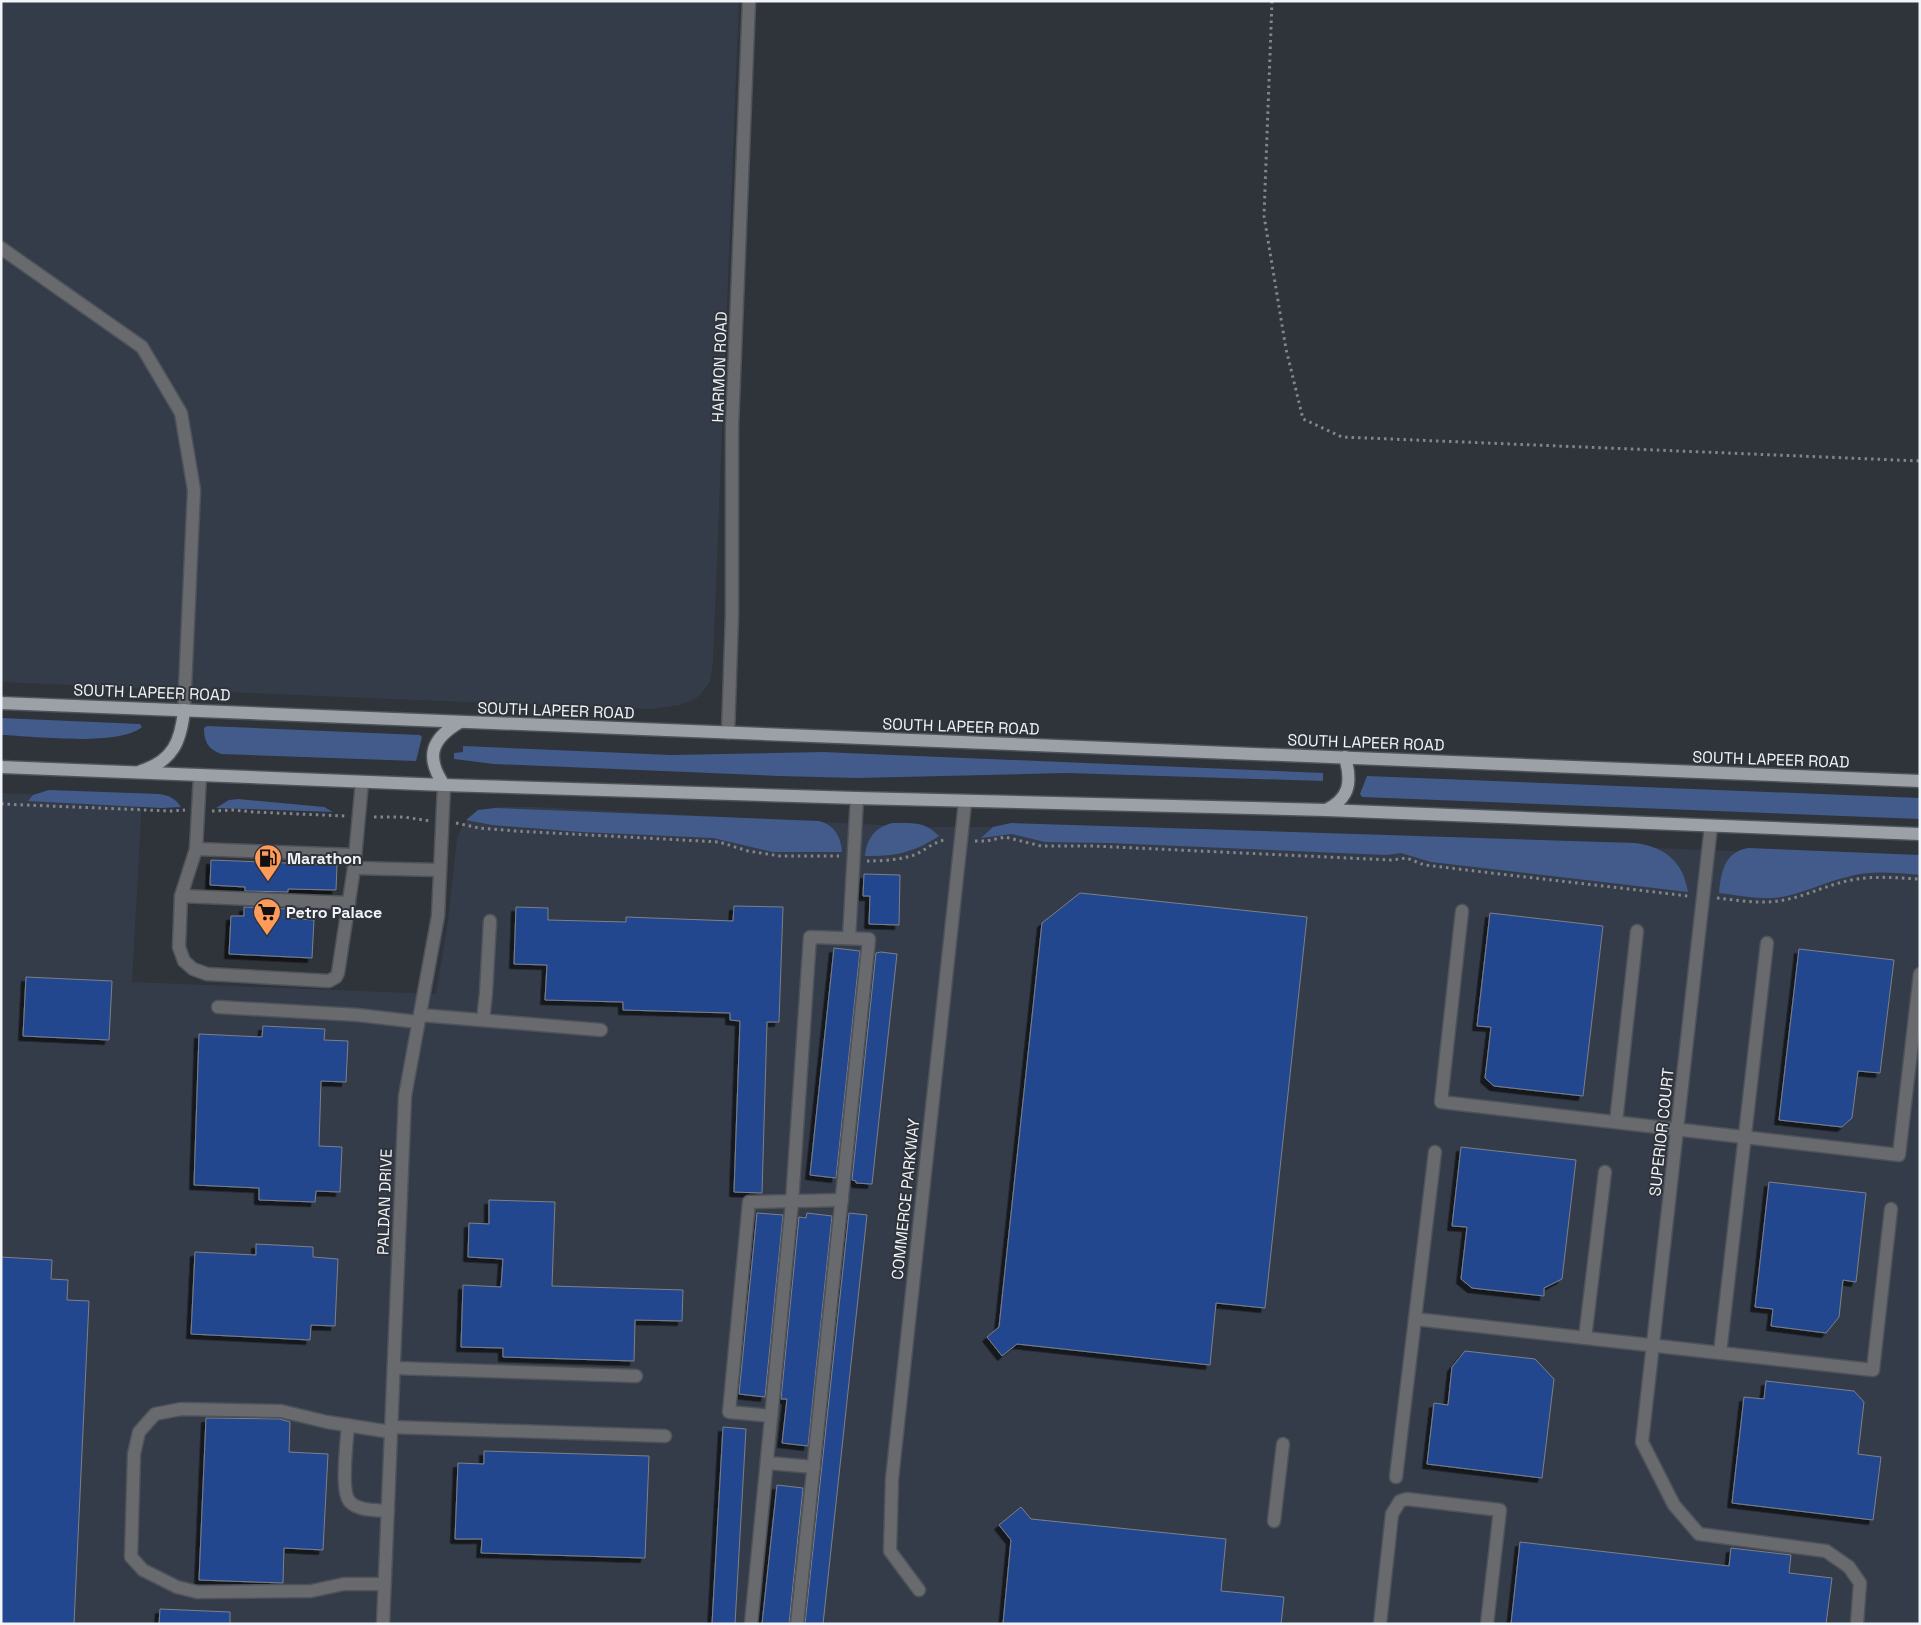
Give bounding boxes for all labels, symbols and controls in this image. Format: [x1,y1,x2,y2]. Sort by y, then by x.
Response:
street label: HARMON ROAD [707,311,732,423]
street label: SOUTH LAPEER ROAD [73,679,231,706]
street label: SOUTH LAPEER ROAD [477,697,635,724]
street label: SOUTH LAPEER ROAD [882,713,1040,740]
street label: SOUTH LAPEER ROAD [1287,729,1445,756]
street label: SOUTH LAPEER ROAD [1692,746,1850,773]
fuel station icon: Marathon [253,843,283,882]
place label: Marathon [287,848,362,869]
supermarket icon: Petro Palace [252,897,282,936]
place label: Petro Palace [286,902,382,923]
street label: SUPERIOR COURT [1644,1067,1679,1197]
street label: COMMERCE PARKWAY [887,1117,924,1281]
street label: PALDAN DRIVE [372,1149,397,1256]

